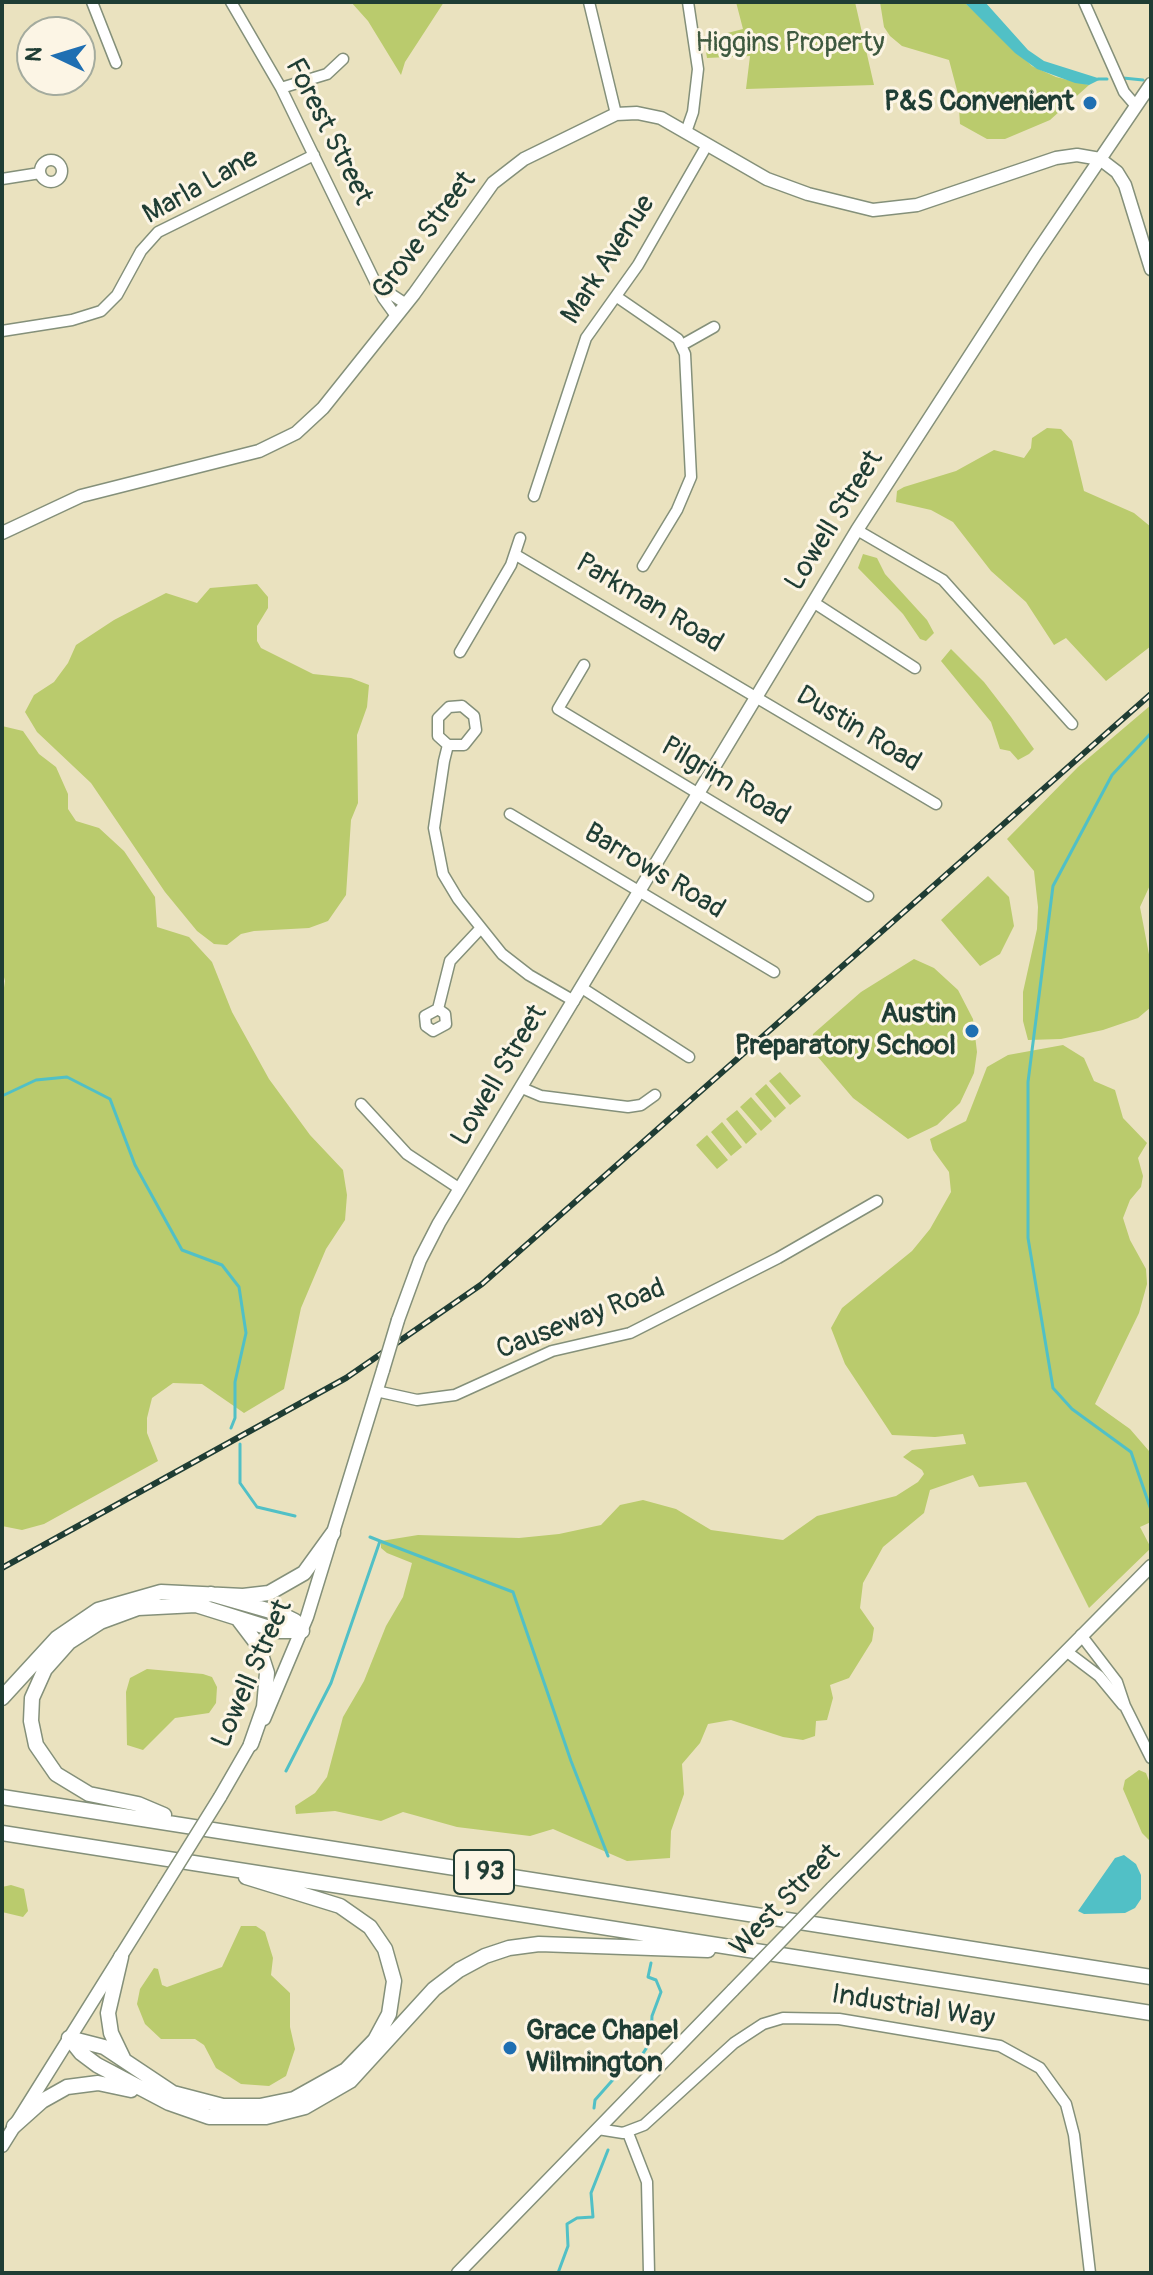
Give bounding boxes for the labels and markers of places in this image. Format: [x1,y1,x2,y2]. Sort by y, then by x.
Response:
place label: P&S Convenient [884,86,1074,120]
marker: P&S Convenient [1081,94,1099,112]
place label: Austin Preparatory School [735,998,956,1064]
marker: Austin Preparatory School [963,1022,981,1040]
place label: Grace Chapel Wilmington [526,2015,679,2081]
marker: Grace Chapel Wilmington [501,2039,519,2057]

